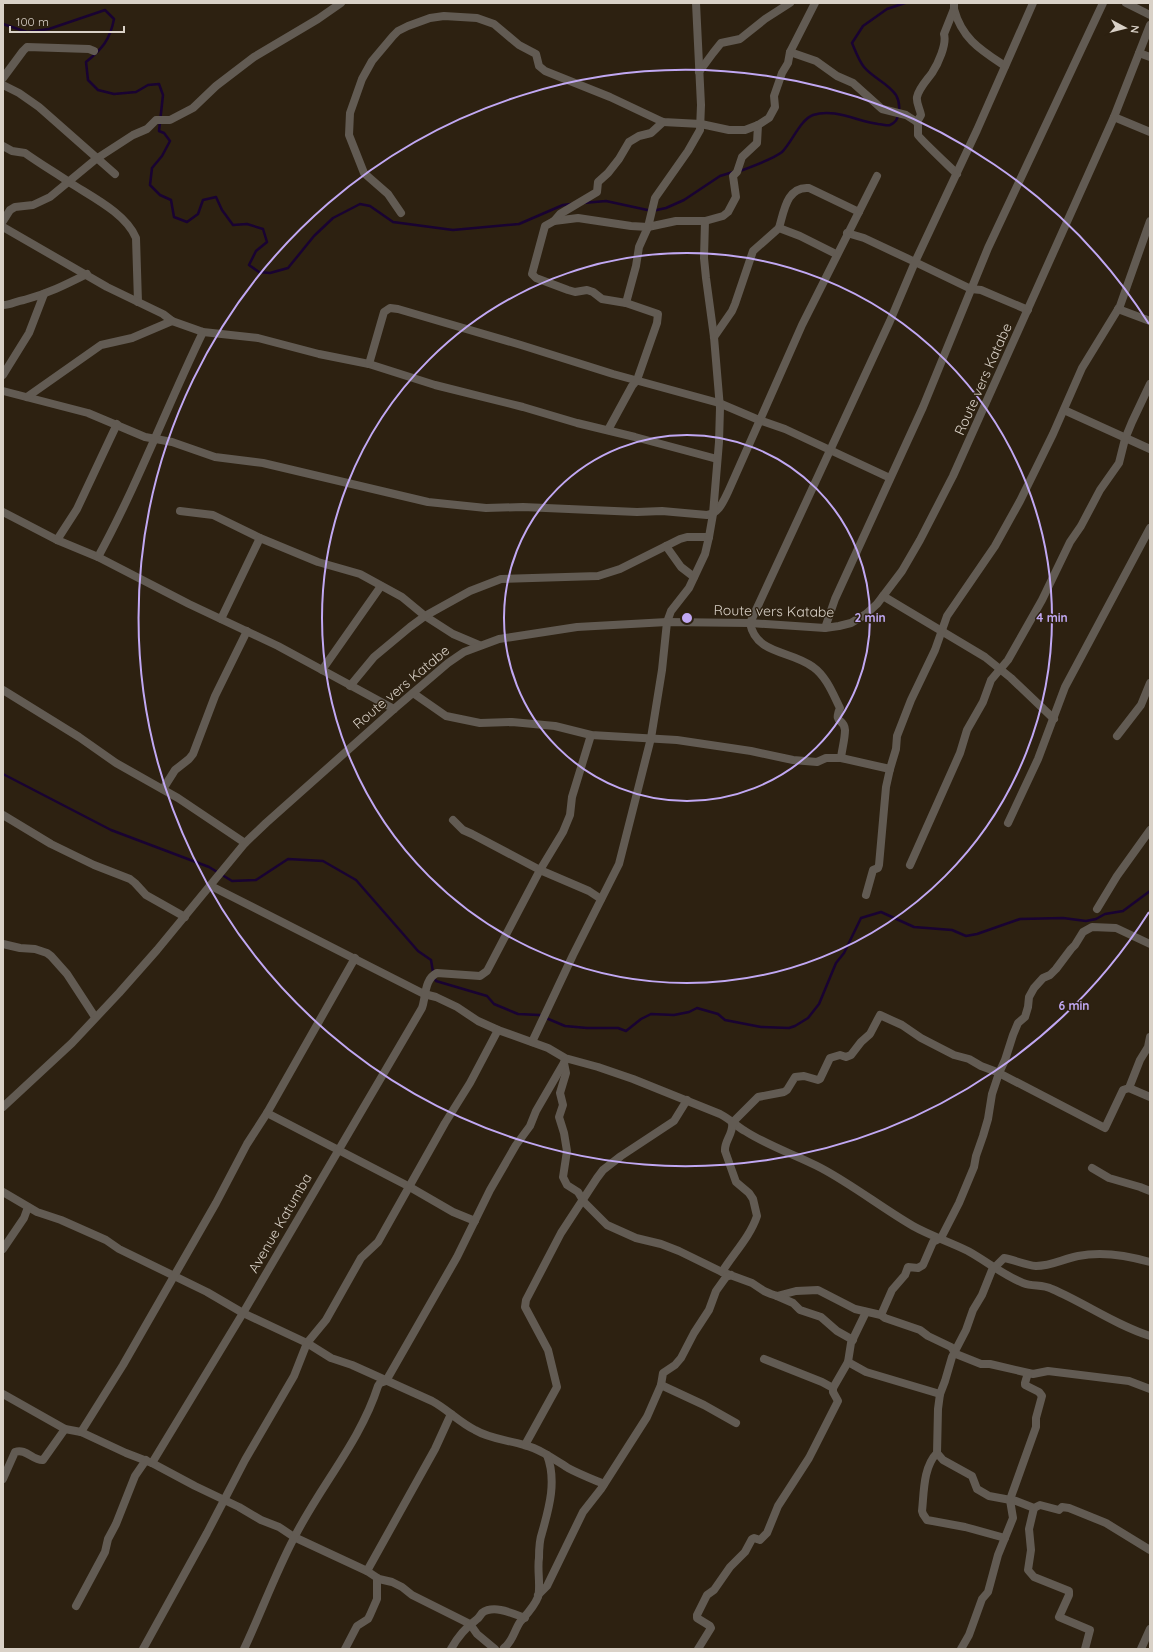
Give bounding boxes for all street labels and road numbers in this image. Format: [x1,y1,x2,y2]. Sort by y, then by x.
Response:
street label: Route vers Katabe [950,320,1016,438]
street label: Route vers Katabe [713,601,835,621]
street label: Route vers Katabe [349,641,453,733]
street label: Avenue Katumba [244,1170,316,1276]

